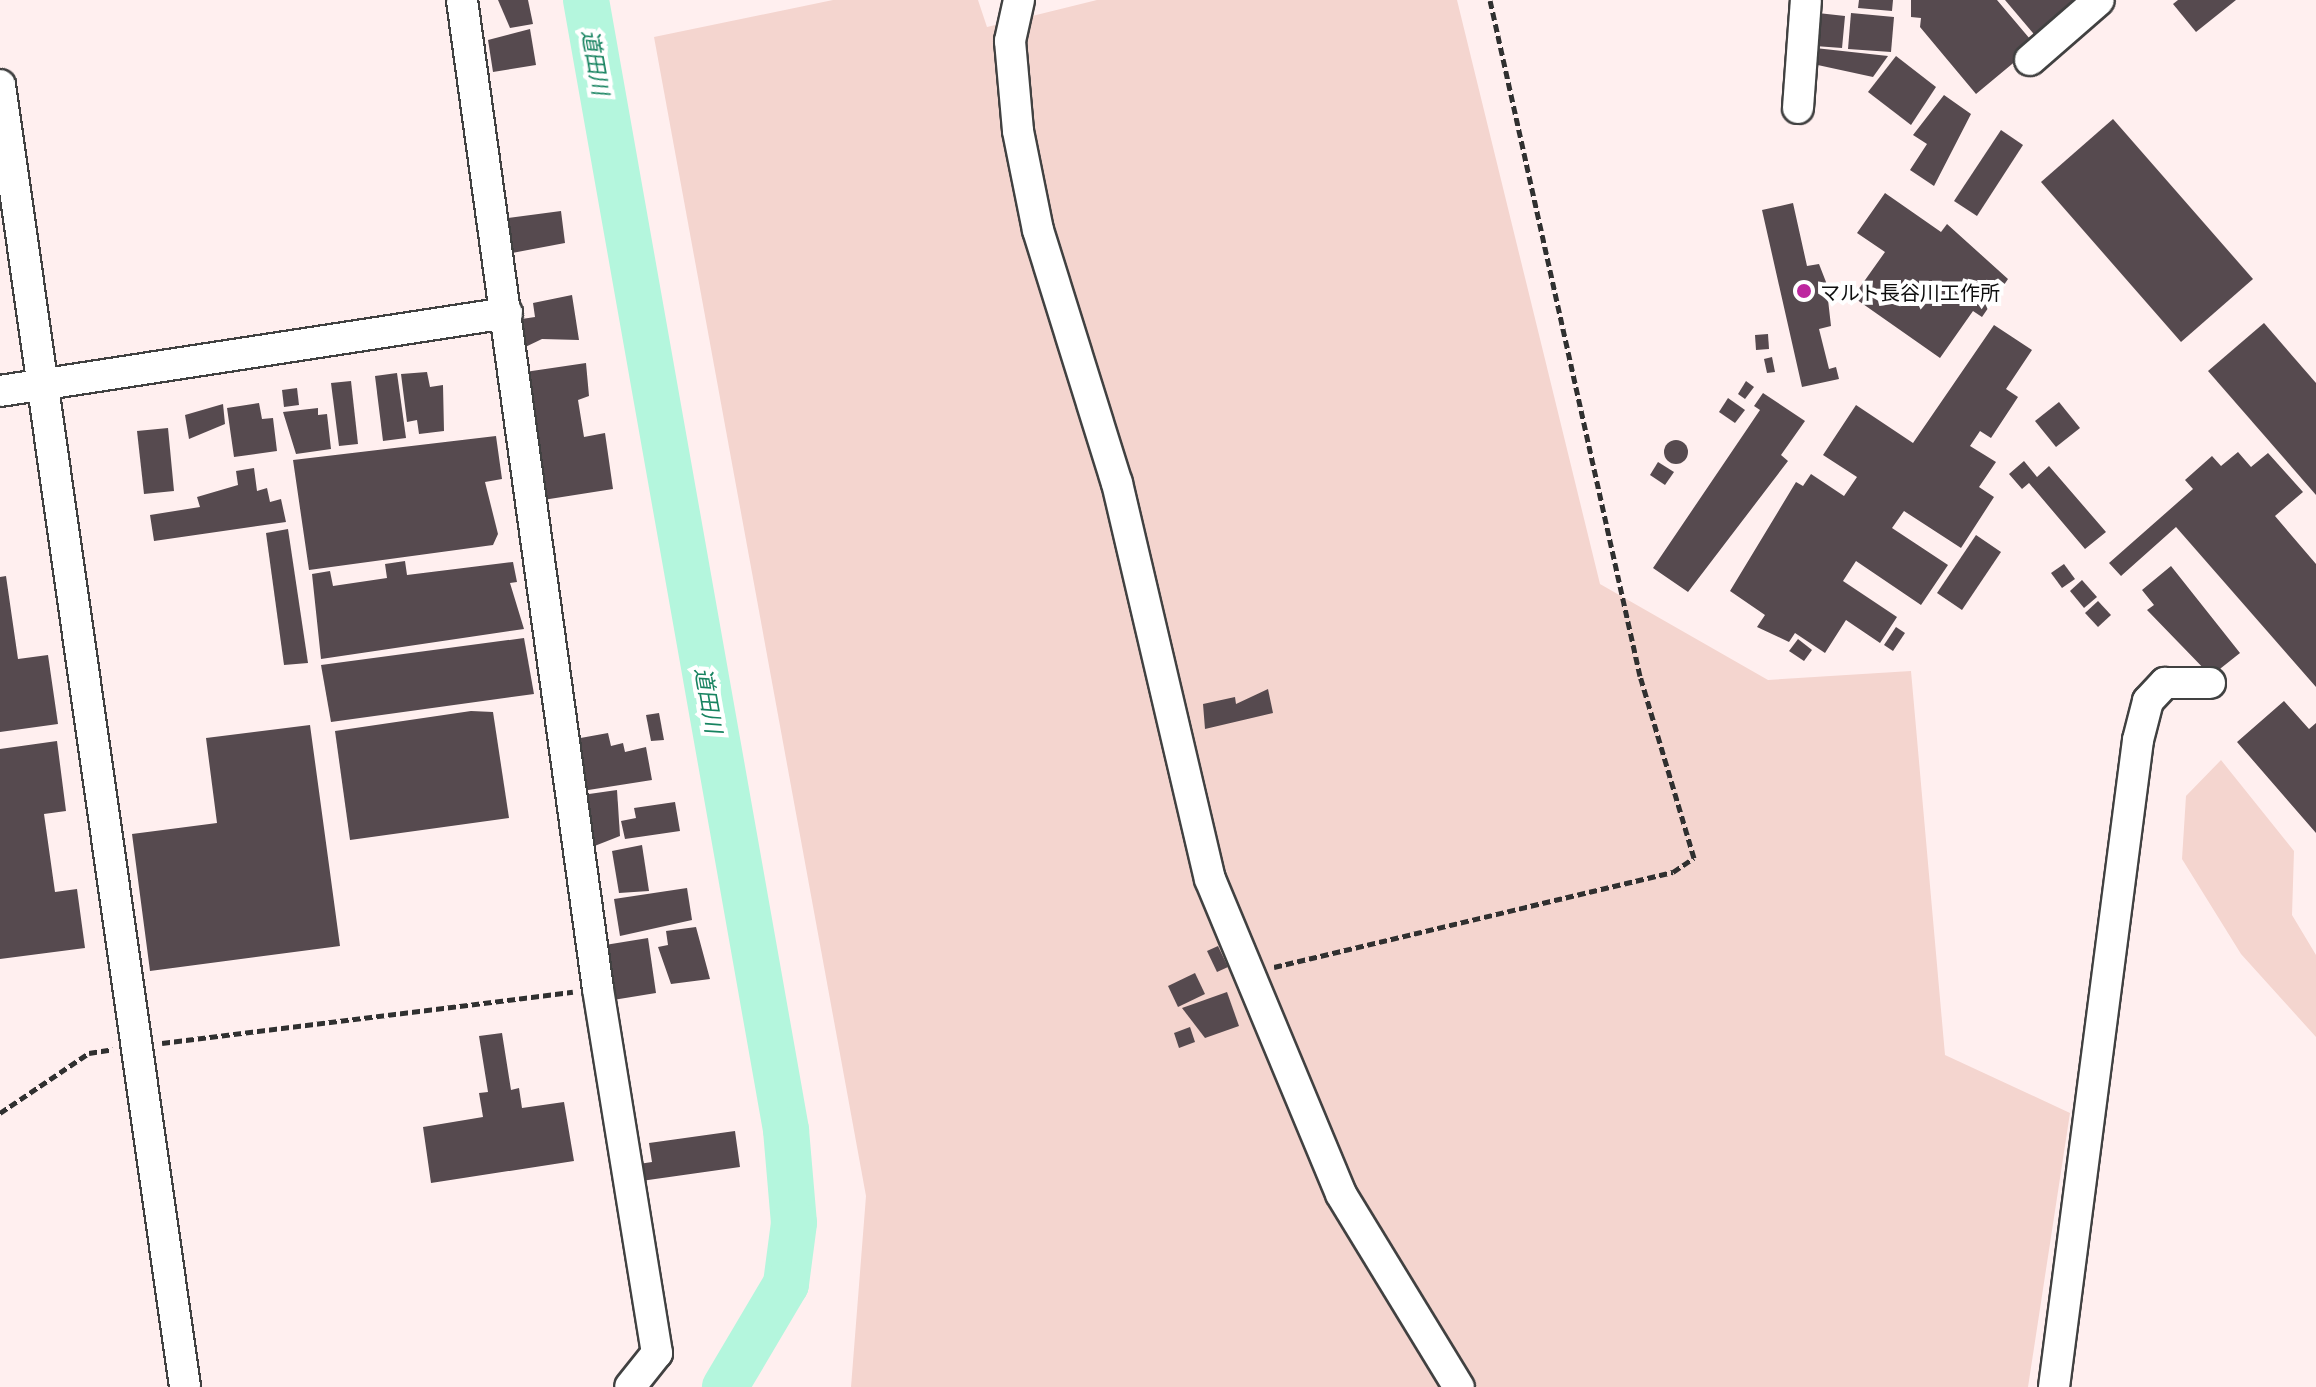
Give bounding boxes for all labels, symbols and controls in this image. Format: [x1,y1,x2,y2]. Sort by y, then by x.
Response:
water label: 道田川 [578,27,616,97]
place label: マルト長谷川工作所 [1820,279,2000,303]
marker: マルト長谷川工作所 [1795,282,1813,300]
water label: 道田川 [691,665,729,735]

